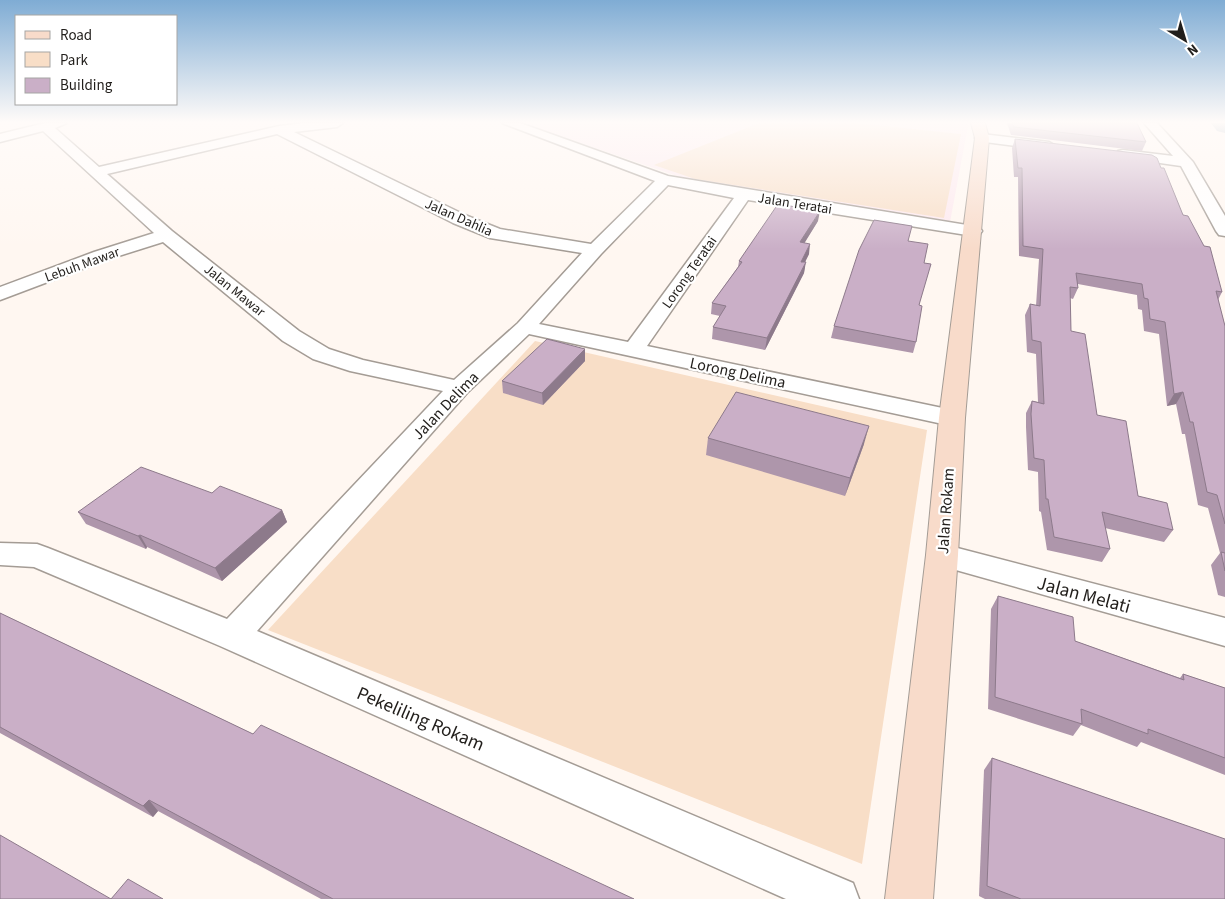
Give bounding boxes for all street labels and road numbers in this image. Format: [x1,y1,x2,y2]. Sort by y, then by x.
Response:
street label: Jalan Teratai [756,188,833,220]
street label: Jalan Dahlia [422,194,496,242]
street label: Lorong Teratai [658,232,722,313]
street label: Lebuh Mawar [42,242,123,288]
street label: Jalan Mawar [199,260,269,322]
street label: Lorong Delima [688,352,788,394]
street label: Jalan Delima [408,367,484,445]
street label: Jalan Rokam [932,467,960,555]
street label: Jalan Melati [1034,570,1133,621]
street label: Pekeliling Rokam [352,680,489,758]

